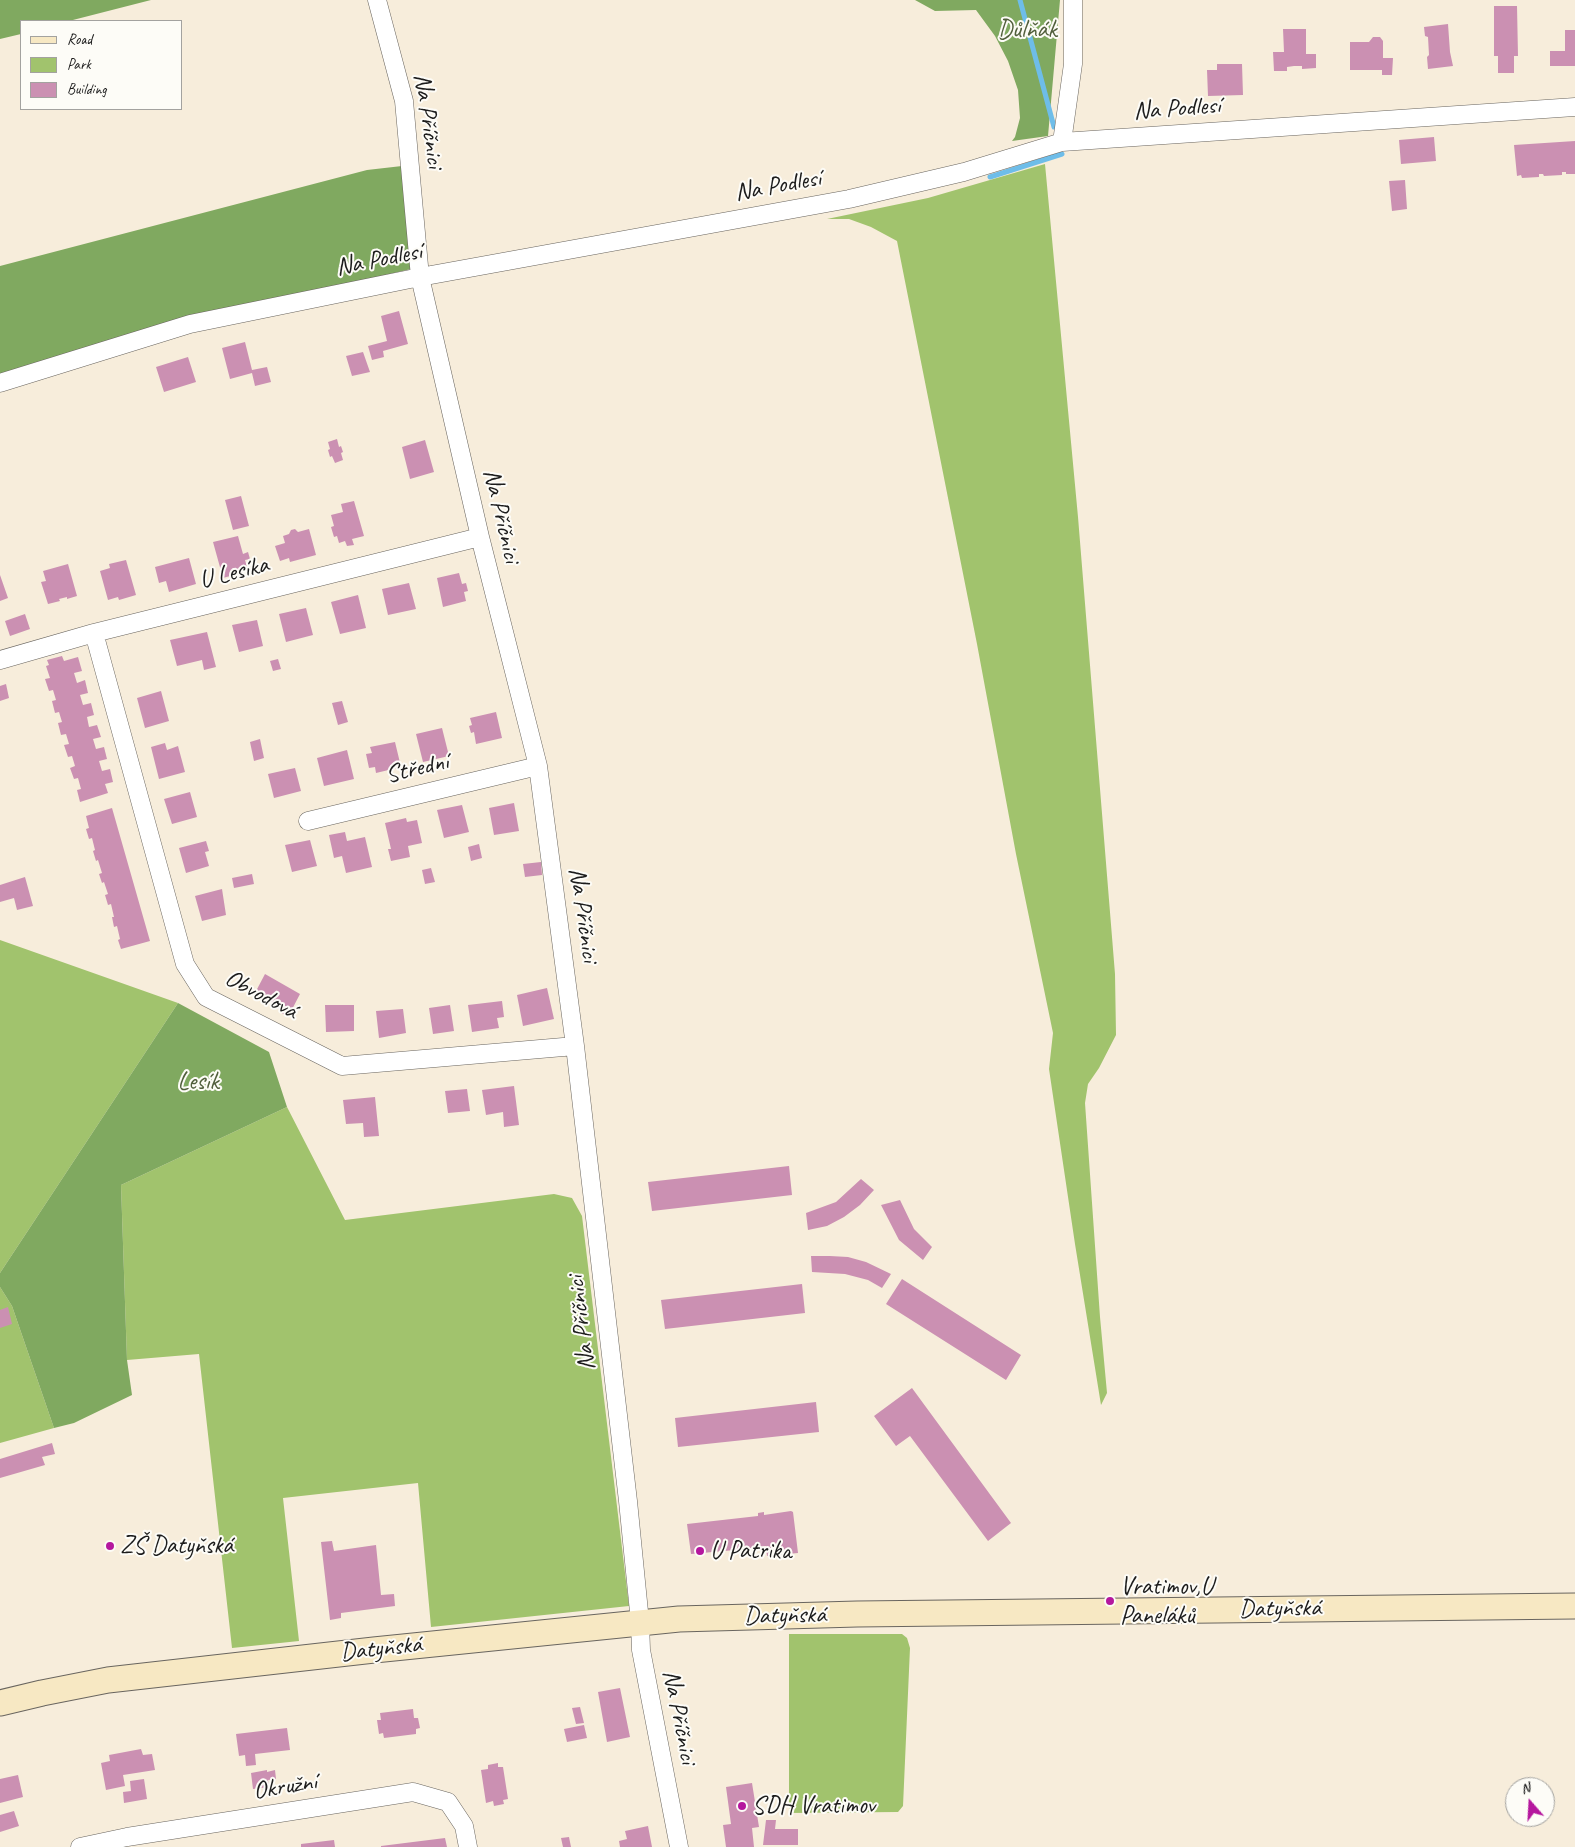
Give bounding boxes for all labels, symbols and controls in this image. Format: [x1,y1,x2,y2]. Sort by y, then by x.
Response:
park label: Důlňák [997,15,1057,45]
legend [20,20,182,110]
text: Road [67,30,92,49]
text: Park [67,55,91,74]
street label: Na Příčnici [407,72,449,170]
text: Building [67,80,106,99]
street label: Na Podlesí [1133,91,1221,127]
street label: Na Podlesí [733,164,823,208]
street label: Na Podlesí [333,237,425,283]
street label: Na Příčnici [476,466,526,566]
street label: U Lesíka [196,550,272,596]
street label: Střední [383,747,451,791]
street label: Na Příčnici [562,866,604,964]
street label: Obvodová [219,963,303,1027]
park label: Lesík [177,1067,219,1097]
street label: Na Příčnici [561,1274,603,1372]
place label: ZŠ Datyňská [120,1531,233,1561]
place label: U Patrika [710,1536,791,1566]
marker: ZŠ Datyňská [104,1540,116,1552]
marker: U Patrika [694,1545,706,1557]
place label: Vratimov,U Paneláků [1120,1572,1213,1631]
street label: Datyňská [1239,1593,1321,1625]
marker: Vratimov,U Paneláků [1104,1595,1116,1607]
street label: Datyňská [744,1600,826,1632]
street label: Datyňská [339,1630,423,1668]
street label: Na Příčnici [655,1667,703,1767]
street label: Okružní [251,1767,319,1807]
north arrow [1505,1777,1555,1827]
text: N [1518,1779,1532,1798]
place label: SDH Vratimov [752,1791,875,1821]
marker: SDH Vratimov [736,1800,748,1812]

